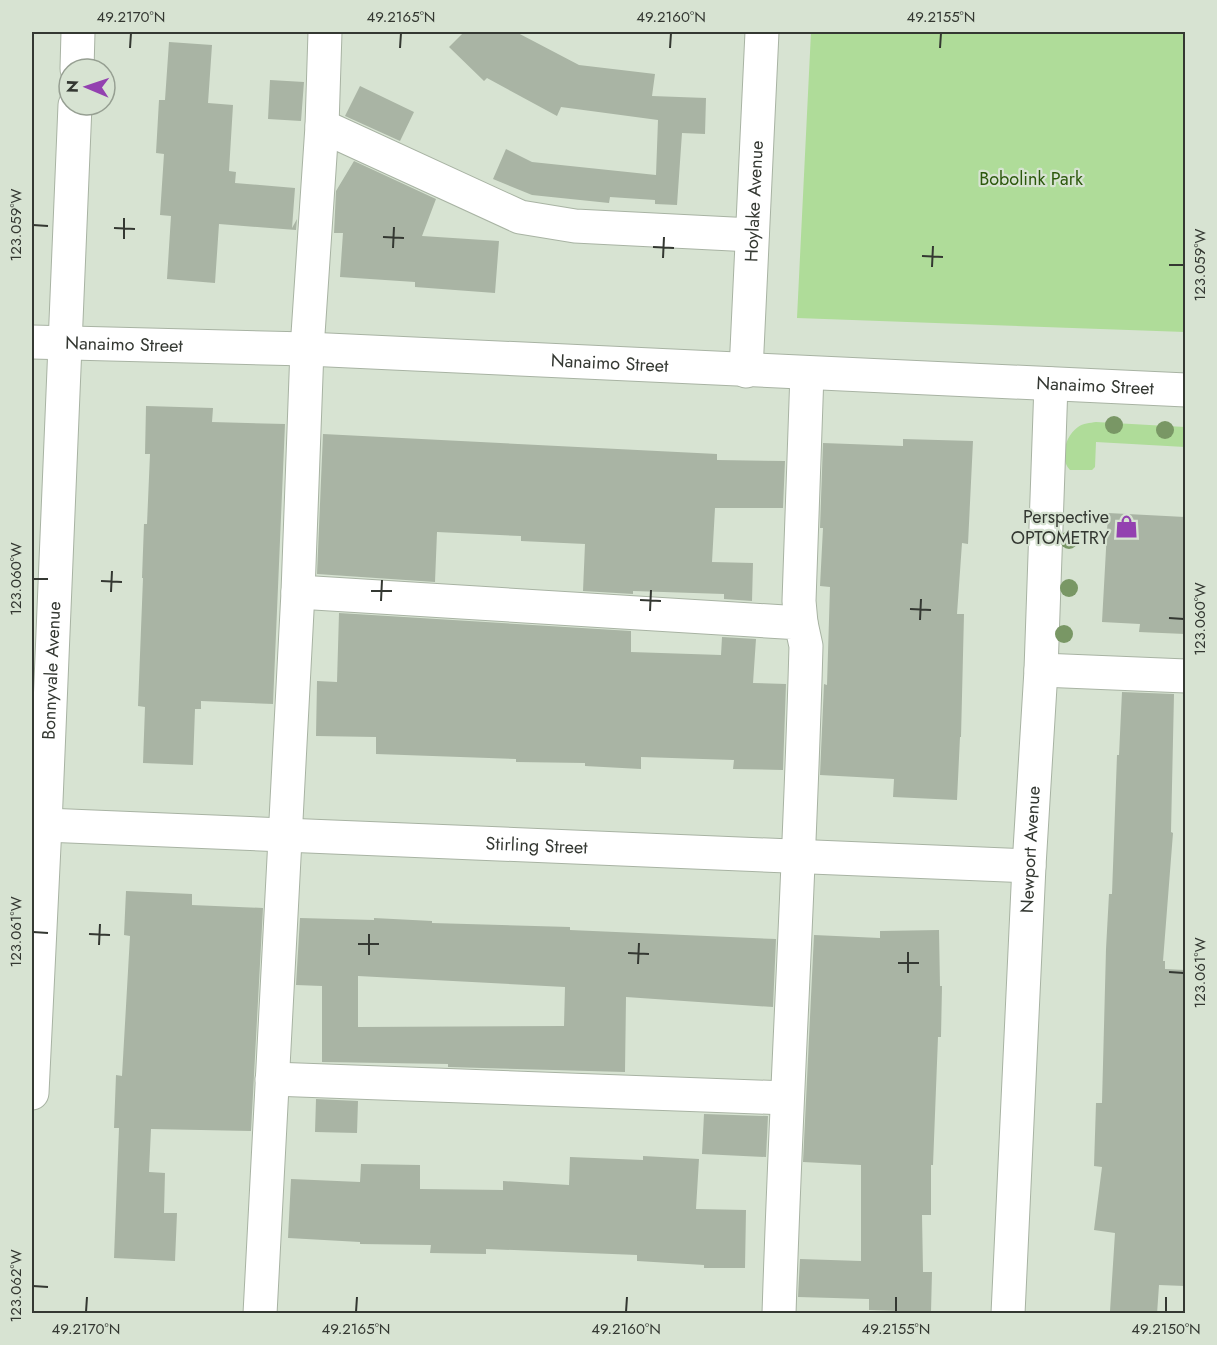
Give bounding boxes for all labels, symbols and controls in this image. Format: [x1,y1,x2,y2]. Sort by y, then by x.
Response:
text: 49.2170°N [97,6,165,28]
text: 49.2165°N [366,6,436,28]
text: 49.2160°N [636,6,706,28]
text: 49.2155°N [907,6,975,28]
north arrow [57,57,117,117]
text: N [61,80,84,93]
street label: Hoylake Avenue [738,140,770,263]
park label: Bobolink Park [979,166,1083,192]
text: 123.059°W [5,188,27,261]
text: 123.059°W [1189,228,1211,301]
street label: Nanaimo Street [65,330,184,359]
street label: Nanaimo Street [550,347,670,379]
street label: Nanaimo Street [1036,370,1155,402]
place label: Perspective OPTOMETRY [1011,504,1110,551]
shop icon: Perspective OPTOMETRY [1114,514,1140,540]
text: 123.060°W [5,542,27,616]
text: 123.060°W [1189,582,1211,656]
street label: Bonnyvale Avenue [36,601,67,740]
street label: Newport Avenue [1014,785,1047,914]
street label: Stirling Street [485,830,589,861]
text: 123.061°W [5,896,27,968]
text: 123.061°W [1189,937,1211,1009]
text: 123.062°W [5,1249,27,1322]
text: 49.2170°N [52,1318,120,1340]
text: 49.2165°N [321,1318,391,1340]
text: 49.2160°N [591,1318,661,1340]
text: 49.2155°N [862,1318,930,1340]
text: 49.2150°N [1131,1318,1201,1340]

